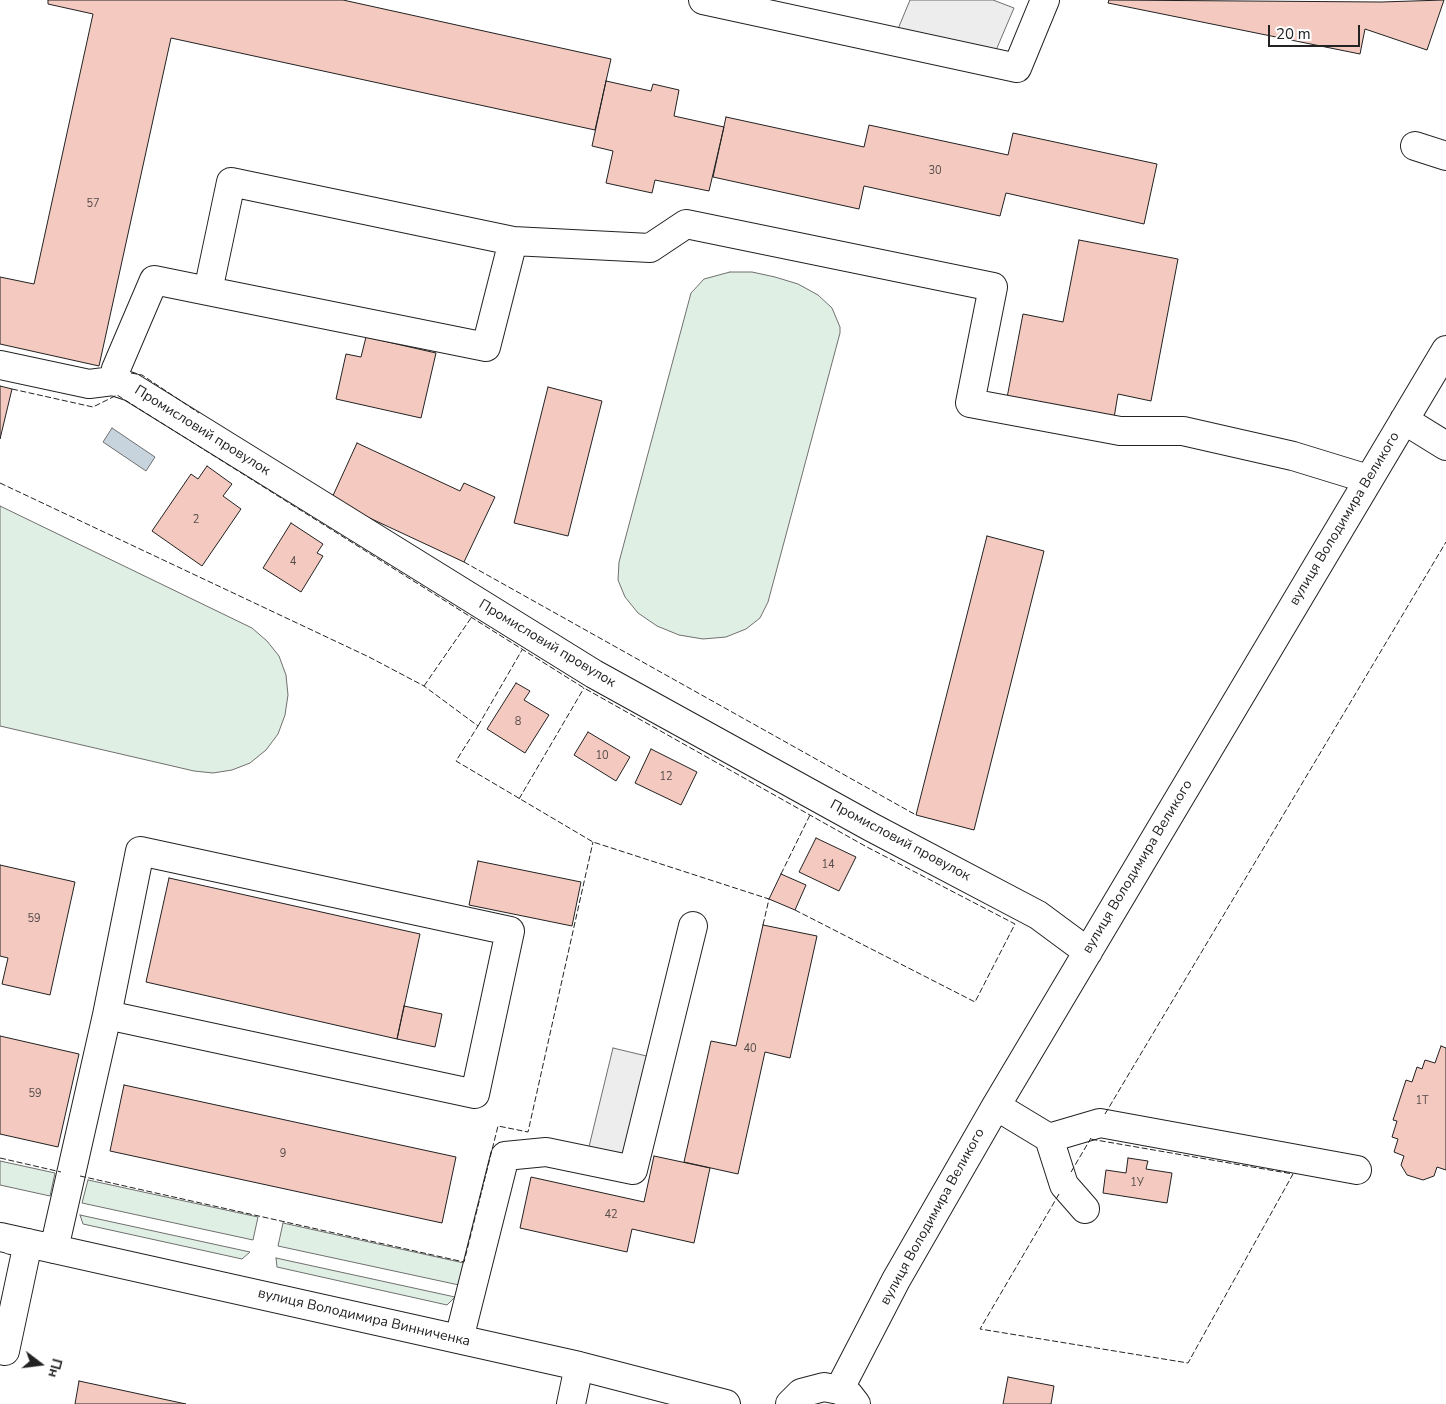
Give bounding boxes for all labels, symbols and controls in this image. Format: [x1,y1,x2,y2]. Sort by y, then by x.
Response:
scale bar [1271,15,1364,47]
text: 20 m [1276,24,1311,44]
house number: 30 [928,164,942,178]
house number: 57 [86,197,100,211]
street label: Промисловий провулок [131,382,273,480]
street label: вулиця Володимира Великого [1286,429,1404,609]
house number: 2 [193,513,199,527]
house number: 4 [290,555,296,569]
street label: Промисловий провулок [476,596,618,692]
house number: 8 [515,715,521,729]
house number: 10 [595,749,609,763]
house number: 12 [659,770,673,784]
street label: вулиця Володимира Великого [1079,777,1197,957]
street label: Промисловий провулок [827,797,973,885]
house number: 14 [821,858,835,872]
house number: 59 [27,912,41,926]
house number: 40 [743,1042,757,1056]
house number: 59 [28,1087,42,1101]
house number: 1Т [1415,1094,1429,1108]
street label: вулиця Володимира Великого [877,1126,989,1308]
house number: 9 [280,1147,286,1161]
house number: 1У [1130,1176,1144,1190]
house number: 42 [604,1208,618,1222]
street label: вулиця Володимира Винниченка [256,1285,472,1351]
north arrow [15,1339,65,1389]
text: Пн [43,1356,67,1380]

